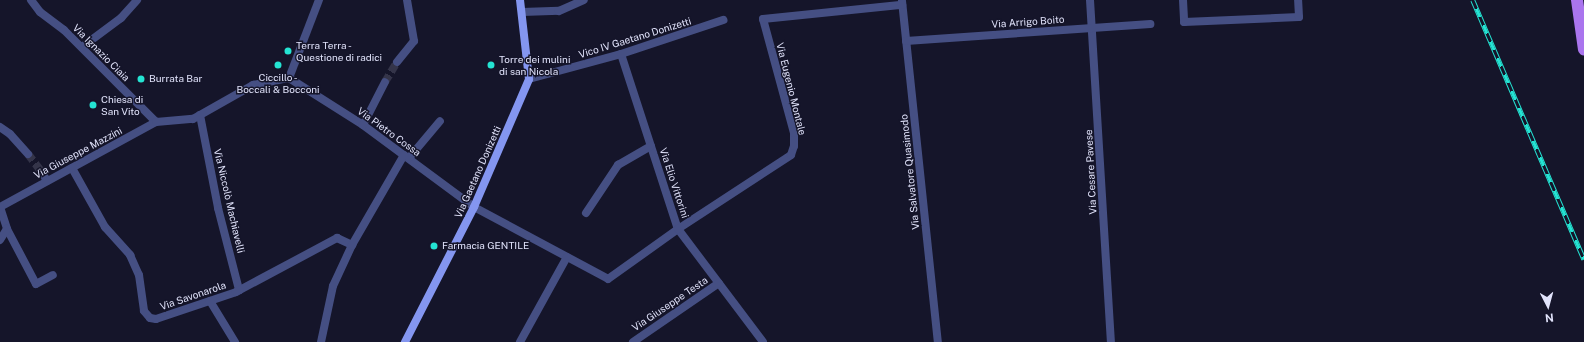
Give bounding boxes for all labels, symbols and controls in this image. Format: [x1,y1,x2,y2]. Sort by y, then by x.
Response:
street label: Via Arrigo Boito [991,13,1065,31]
street label: Vico IV Gaetano Donizetti [577,15,693,61]
street label: Via Ignazio Ciaia [70,22,132,84]
place label: Terra Terra - Questione di radici [296,39,382,62]
street label: Via Eugenio Montale [774,41,808,137]
marker: Terra Terra - Questione di radici [283,46,293,56]
place label: Torre dei mulini di san Nicola [499,53,571,76]
marker: Ciccillo - Boccali & Bocconi [273,60,283,70]
marker: Torre dei mulini di san Nicola [486,60,496,70]
place label: Ciccillo - Boccali & Bocconi [236,71,320,94]
place label: Burrata Bar [149,73,202,85]
marker: Burrata Bar [136,74,146,84]
place label: Chiesa di San Vito [101,93,143,116]
marker: Chiesa di San Vito [88,100,98,110]
street label: Via Pietro Cossa [355,105,423,159]
street label: Via Salvatore Quasimodo [898,114,922,230]
street label: Via Gaetano Donizetti [452,124,504,220]
street label: Via Giuseppe Mazzini [32,125,124,181]
street label: Via Cesare Pavese [1083,129,1099,215]
street label: Via Elio Vittorini [657,146,691,220]
street label: Via Niccolò Machiavelli [211,148,247,254]
place label: Farmacia GENTILE [442,240,529,252]
marker: Farmacia GENTILE [429,241,439,251]
street label: Via Giuseppe Testa [630,274,710,334]
street label: Via Savonarola [158,279,228,313]
north arrow [1528,286,1568,326]
text: N [1544,312,1554,324]

